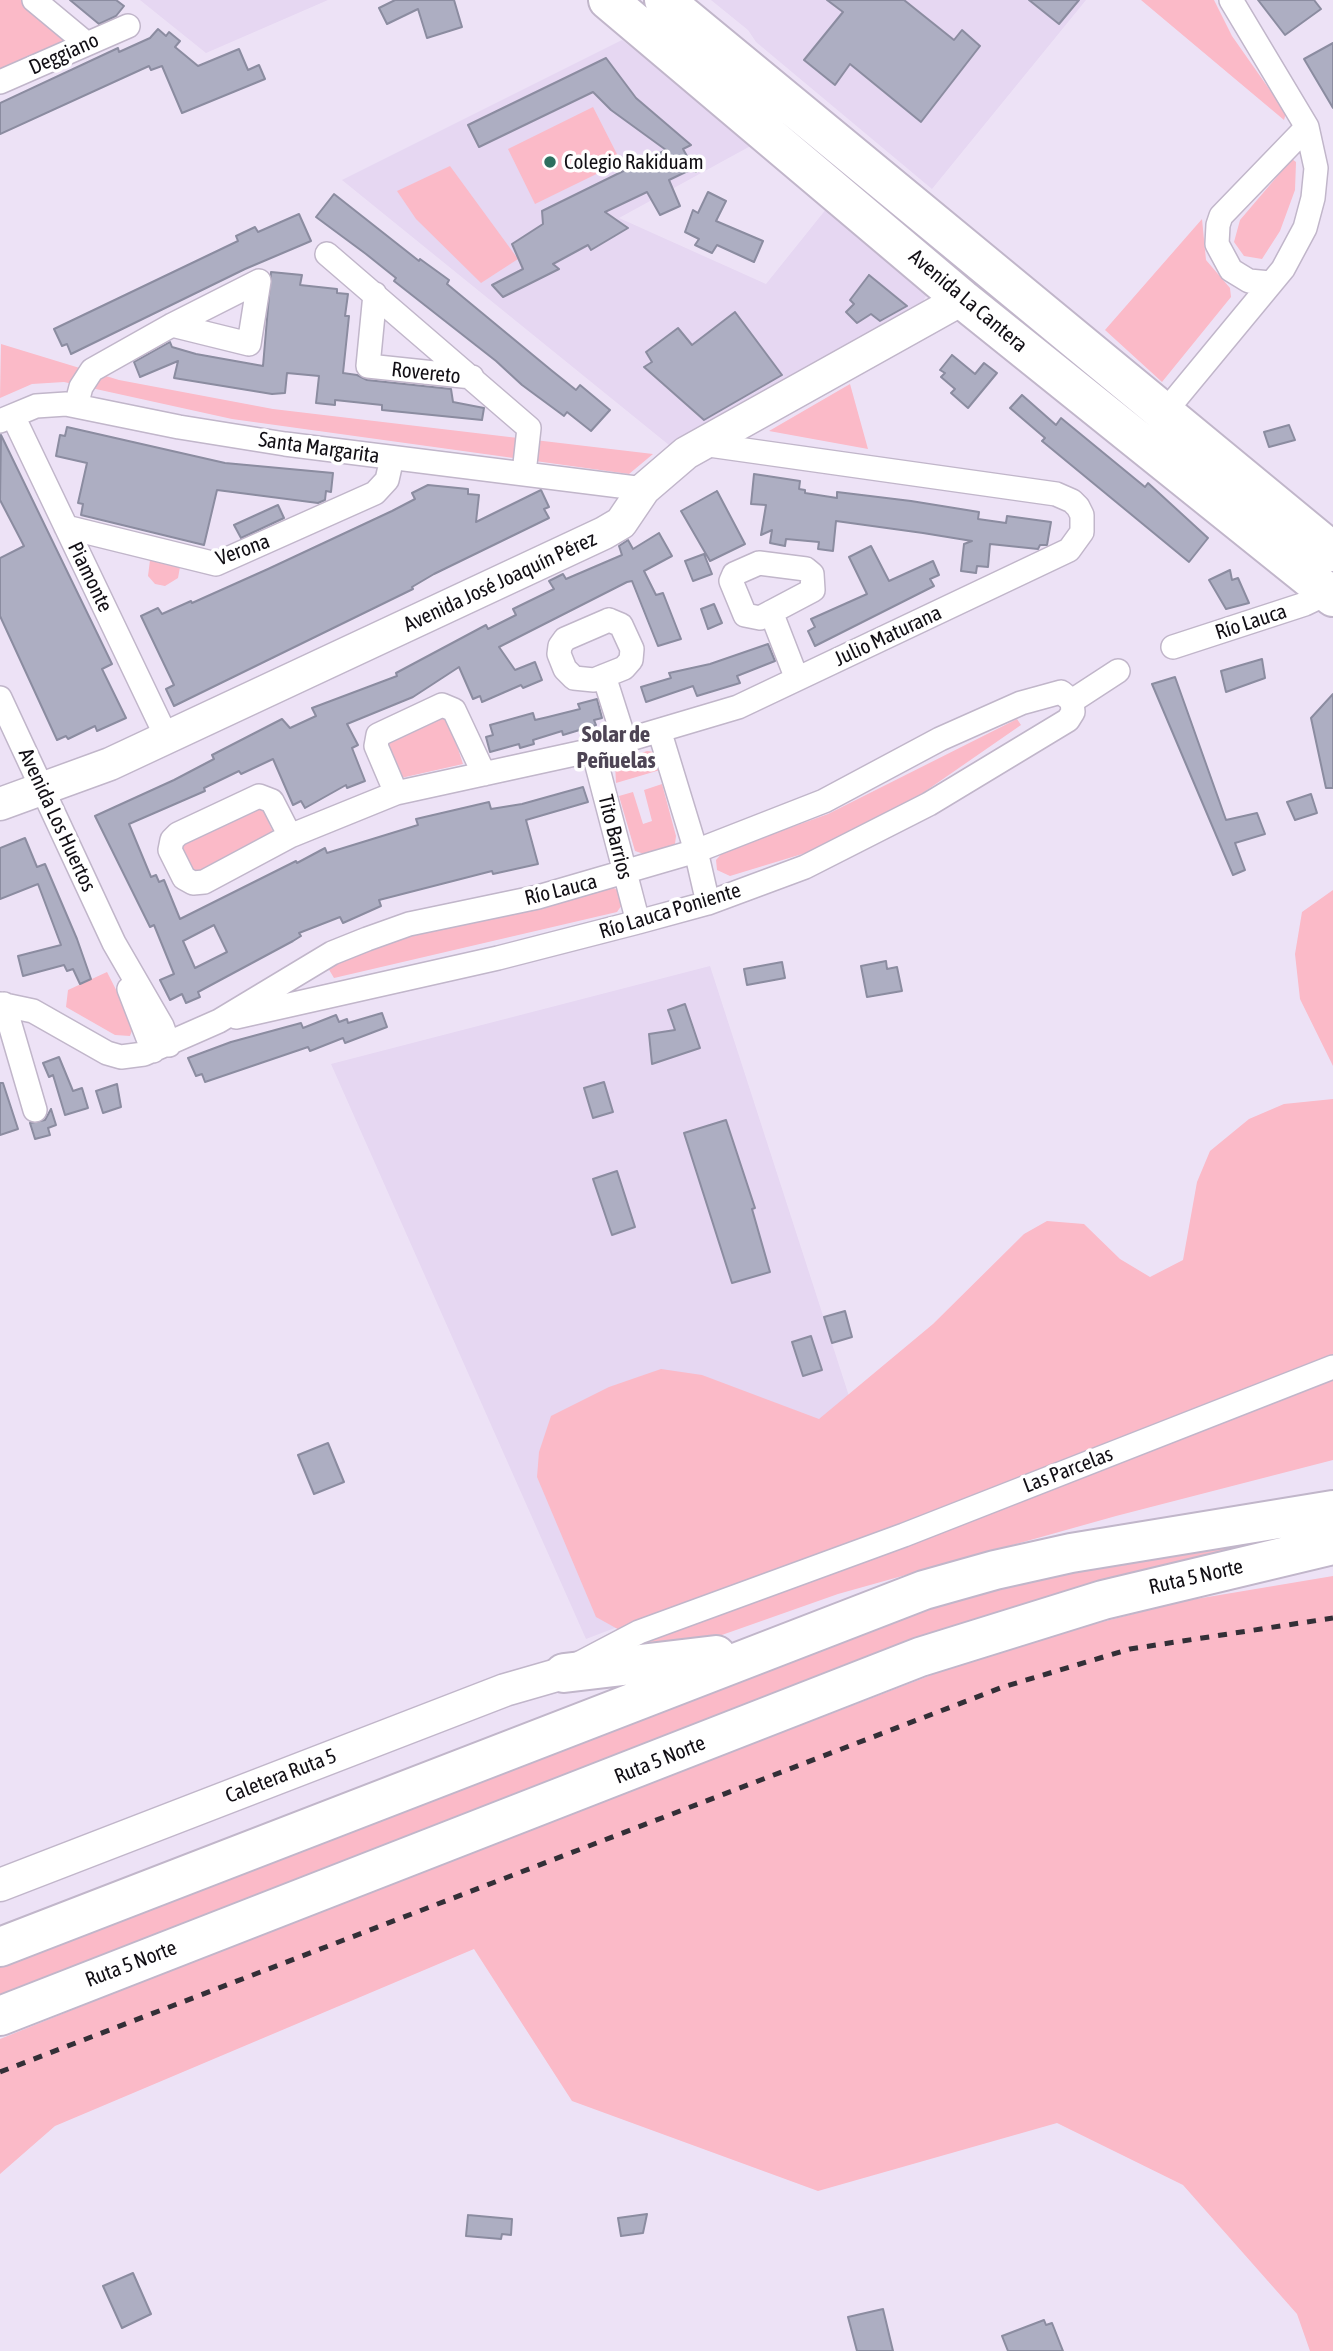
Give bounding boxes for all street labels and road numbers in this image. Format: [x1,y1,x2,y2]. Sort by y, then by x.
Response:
street label: Deggiano [25,28,103,80]
street label: Avenida La Cantera [904,244,1032,358]
street label: Rovereto [390,357,462,389]
street label: Santa Margarita [257,427,381,469]
street label: Avenida José Joaquín Pérez [400,526,600,638]
street label: Verona [213,529,273,571]
street label: Piamonte [62,538,118,616]
street label: Río Lauca [1212,599,1290,645]
street label: Julio Maturana [830,600,946,672]
street label: Avenida Los Huertos [13,744,101,896]
street label: Tito Barrios [592,792,638,882]
street label: Río Lauca [522,869,600,911]
street label: Río Lauca Poniente [596,878,744,944]
street label: Las Parcelas [1020,1441,1116,1499]
street label: Ruta 5 Norte [1147,1554,1245,1600]
street label: Ruta 5 Norte [611,1730,709,1790]
street label: Caletera Ruta 5 [222,1743,340,1809]
street label: Ruta 5 Norte [82,1935,180,1993]

